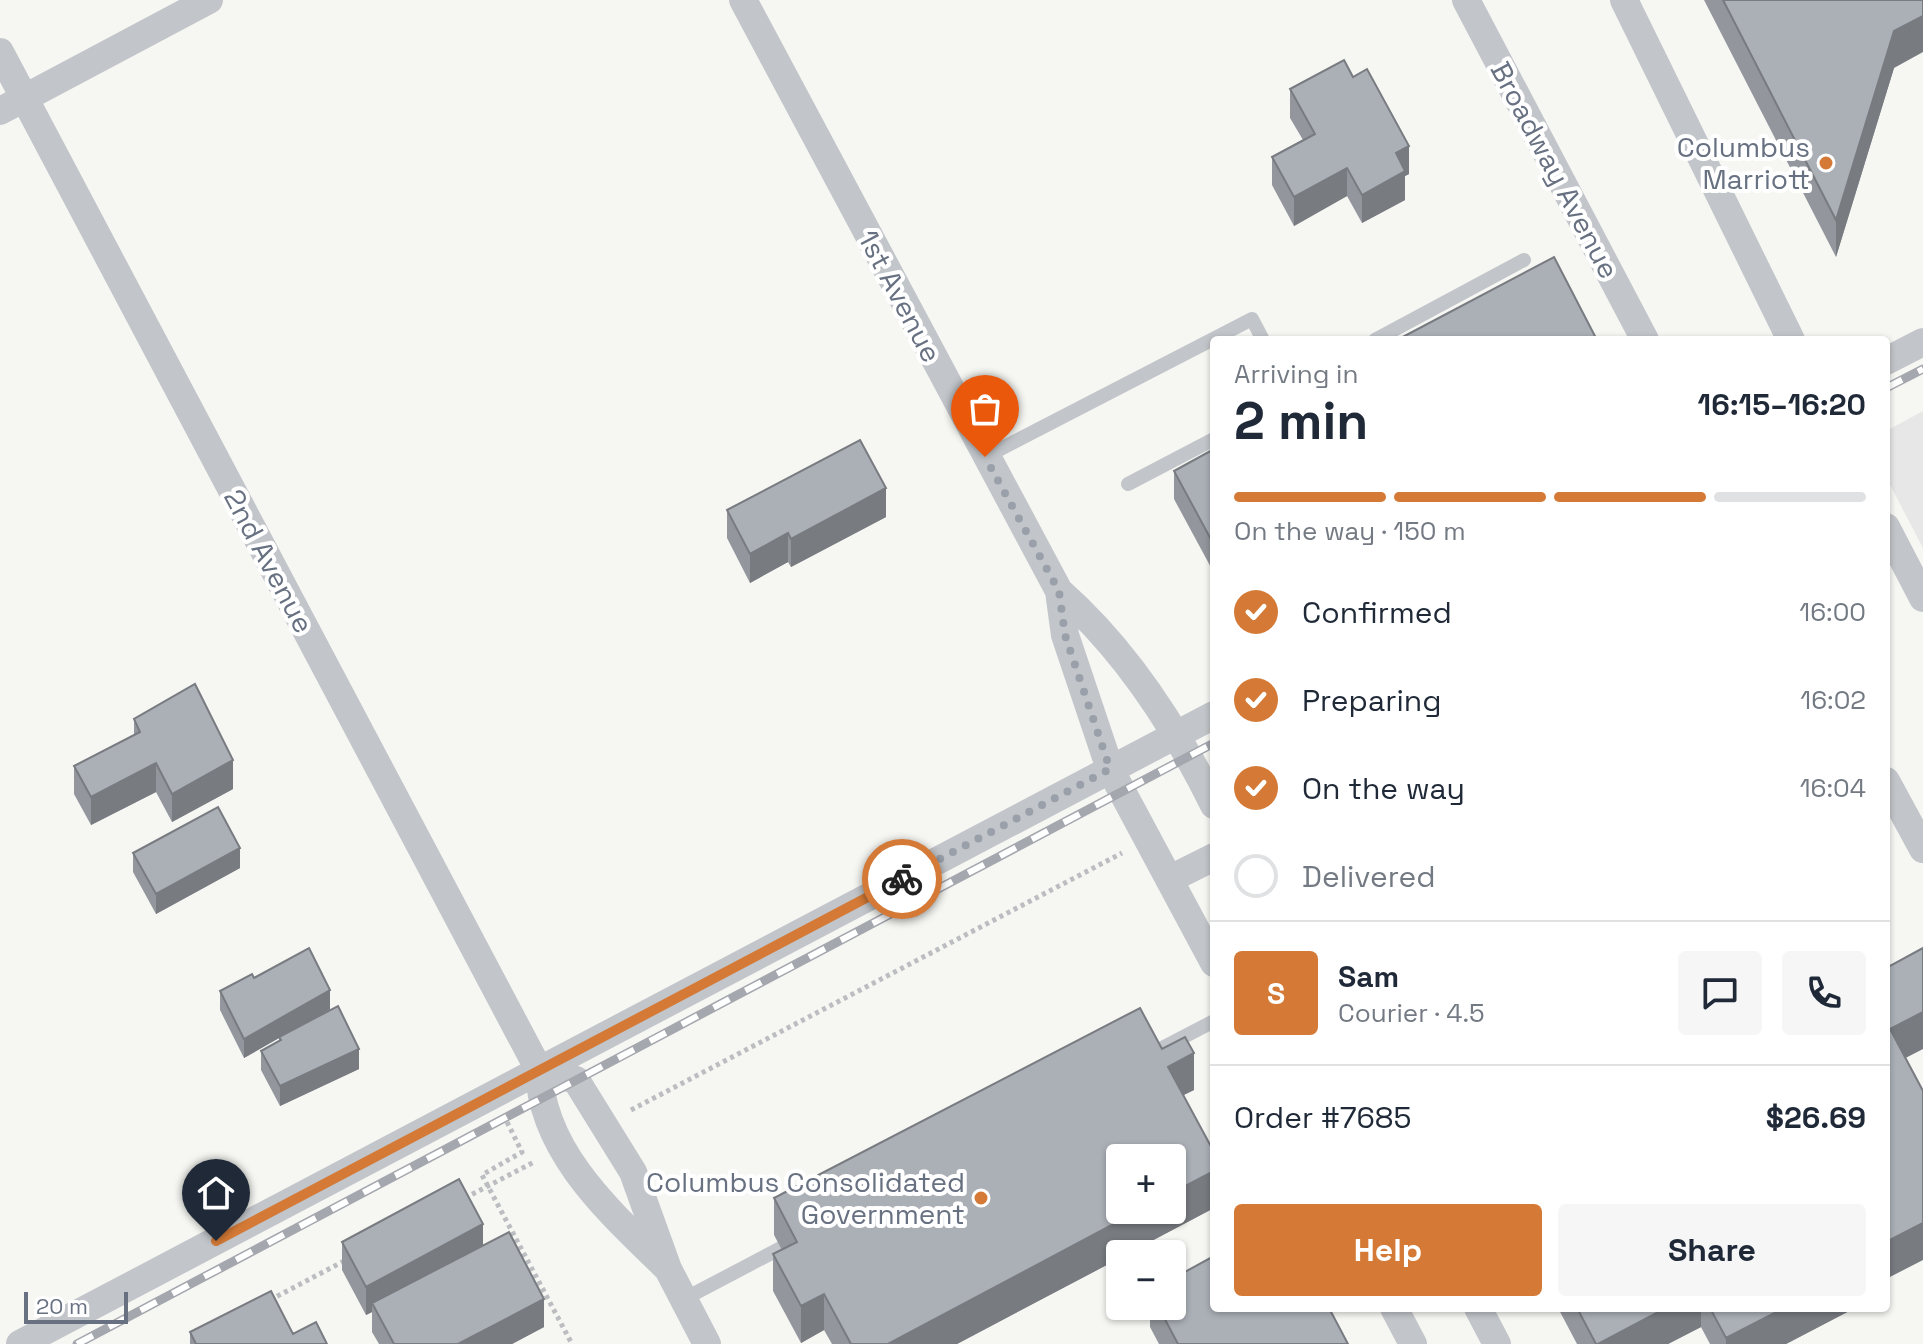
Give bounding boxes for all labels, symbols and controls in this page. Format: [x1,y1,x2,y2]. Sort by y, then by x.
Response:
street label: Broadway Avenue [1483,55,1627,285]
place label: Columbus Marriott [1677,129,1810,197]
marker: Columbus Marriott [1817,154,1835,172]
street label: 1st Avenue [850,224,950,368]
text: Arriving in [1234,357,1358,391]
pin [951,375,1019,457]
text: 16:15–16:20 [1698,385,1866,424]
icon: bag [963,387,1007,431]
text: 2 min [1234,388,1368,454]
street label: 2nd Avenue [216,483,322,639]
text: On the way · 150 m [1234,514,1466,548]
icon: check [1234,590,1278,634]
text: Confirmed [1302,593,1452,632]
text: 16:00 [1799,595,1866,629]
icon: check [1234,678,1278,722]
text: Preparing [1302,681,1441,720]
text: 16:02 [1800,683,1866,717]
icon: check [1234,766,1278,810]
text: On the way [1302,769,1465,808]
text: 16:04 [1800,771,1866,805]
courier [862,839,942,919]
icon: bike [880,857,924,901]
text: Delivered [1302,857,1436,896]
button: chat [1678,951,1762,1035]
button: phone [1782,951,1866,1035]
text: Sam [1338,957,1399,996]
text: S [1267,974,1285,1013]
text: Courier · 4.5 [1338,996,1485,1030]
text: Order #7685 [1234,1098,1412,1137]
text: $26.69 [1766,1098,1866,1137]
map controls [1106,1144,1186,1320]
button: + [1106,1144,1186,1224]
pin [182,1159,250,1241]
place label: Columbus Consolidated Government [646,1164,965,1232]
icon: home [194,1171,238,1215]
marker: Columbus Consolidated Government [972,1189,990,1207]
button: Help [1234,1204,1542,1296]
button: Share [1558,1204,1866,1296]
button: − [1106,1240,1186,1320]
scale bar [24,1288,128,1324]
text: 20 m [36,1292,88,1320]

